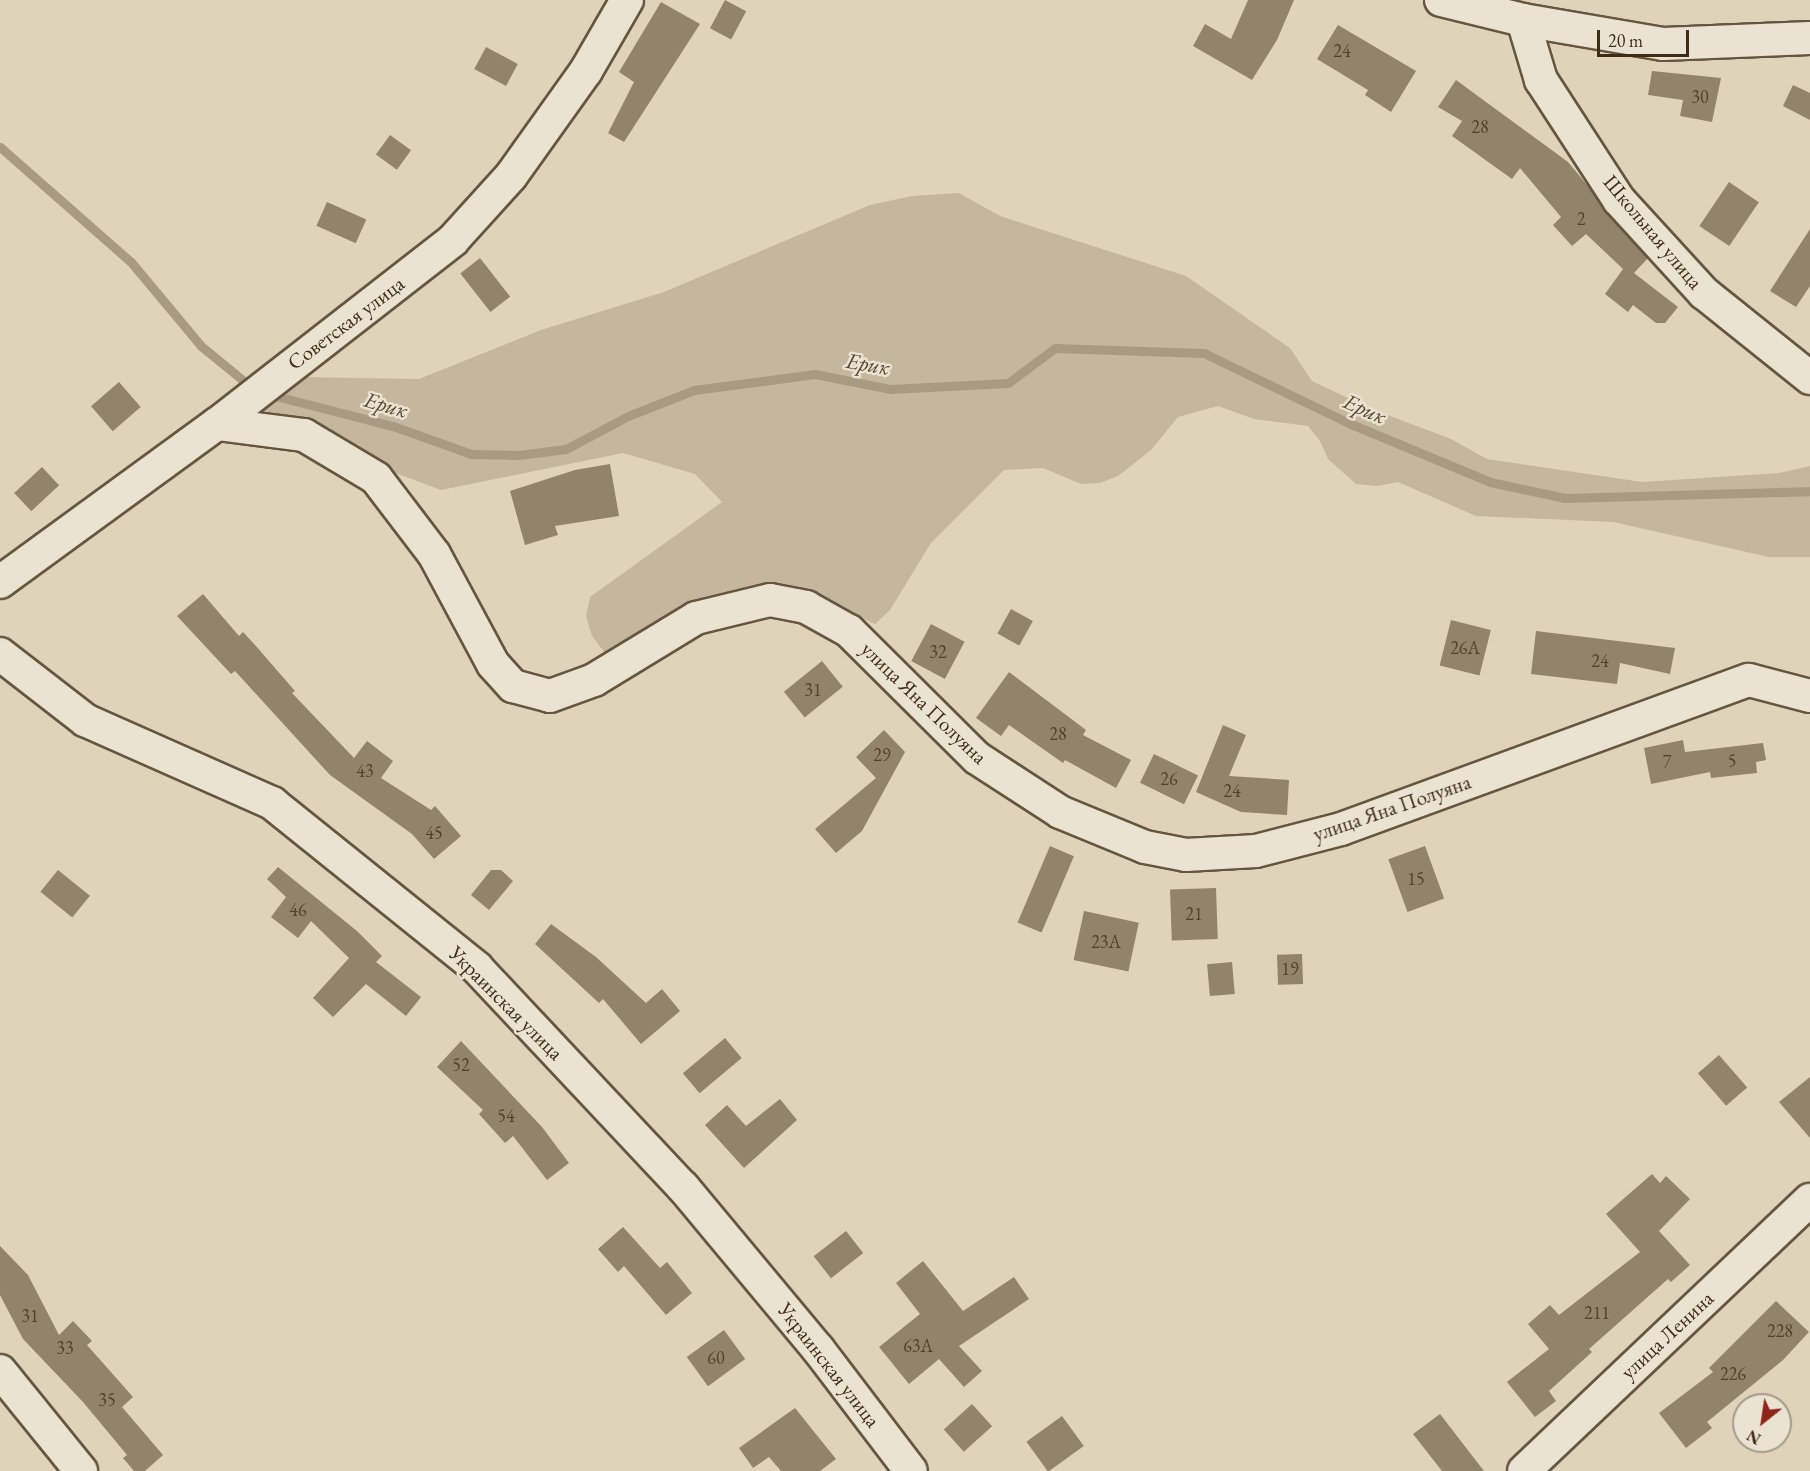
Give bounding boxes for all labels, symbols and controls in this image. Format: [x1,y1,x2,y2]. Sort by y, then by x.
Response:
scale bar [1600,18,1692,56]
text: 20 m [1608,29,1643,52]
house number: 24 [1333,40,1351,62]
house number: 30 [1691,86,1709,108]
house number: 28 [1471,116,1489,138]
street label: Школьная улица [1598,170,1708,294]
house number: 2 [1577,208,1585,230]
street label: Советская улица [283,271,409,375]
water label: Ерик [844,347,892,381]
water label: Ерик [361,386,411,424]
water label: Ерик [1340,388,1390,430]
street label: улица Яна Полуяна [856,636,992,770]
house number: 26А [1450,637,1480,659]
house number: 32 [929,641,947,663]
house number: 24 [1591,650,1609,672]
house number: 31 [804,679,822,701]
house number: 28 [1049,723,1067,745]
house number: 29 [873,744,891,766]
house number: 5 [1728,750,1736,772]
house number: 7 [1663,751,1671,773]
house number: 43 [356,760,374,782]
house number: 26 [1160,768,1178,790]
street label: улица Яна Полуяна [1310,769,1474,847]
house number: 24 [1223,780,1241,802]
house number: 45 [425,822,443,844]
house number: 15 [1407,868,1425,890]
house number: 46 [289,899,307,921]
house number: 21 [1185,903,1203,925]
house number: 23А [1091,931,1121,953]
street label: Украинская улица [444,941,568,1065]
house number: 19 [1281,958,1299,980]
house number: 52 [452,1054,470,1076]
house number: 54 [497,1105,515,1127]
street label: улица Ленина [1615,1286,1719,1384]
street label: Украинская улица [772,1298,886,1432]
house number: 211 [1584,1302,1610,1324]
house number: 31 [21,1305,39,1327]
house number: 228 [1767,1320,1793,1342]
house number: 63А [903,1335,933,1357]
house number: 33 [56,1337,74,1359]
house number: 60 [707,1347,725,1369]
house number: 226 [1720,1363,1746,1385]
house number: 35 [98,1389,116,1411]
north arrow [1732,1393,1792,1453]
text: N [1743,1425,1765,1450]

